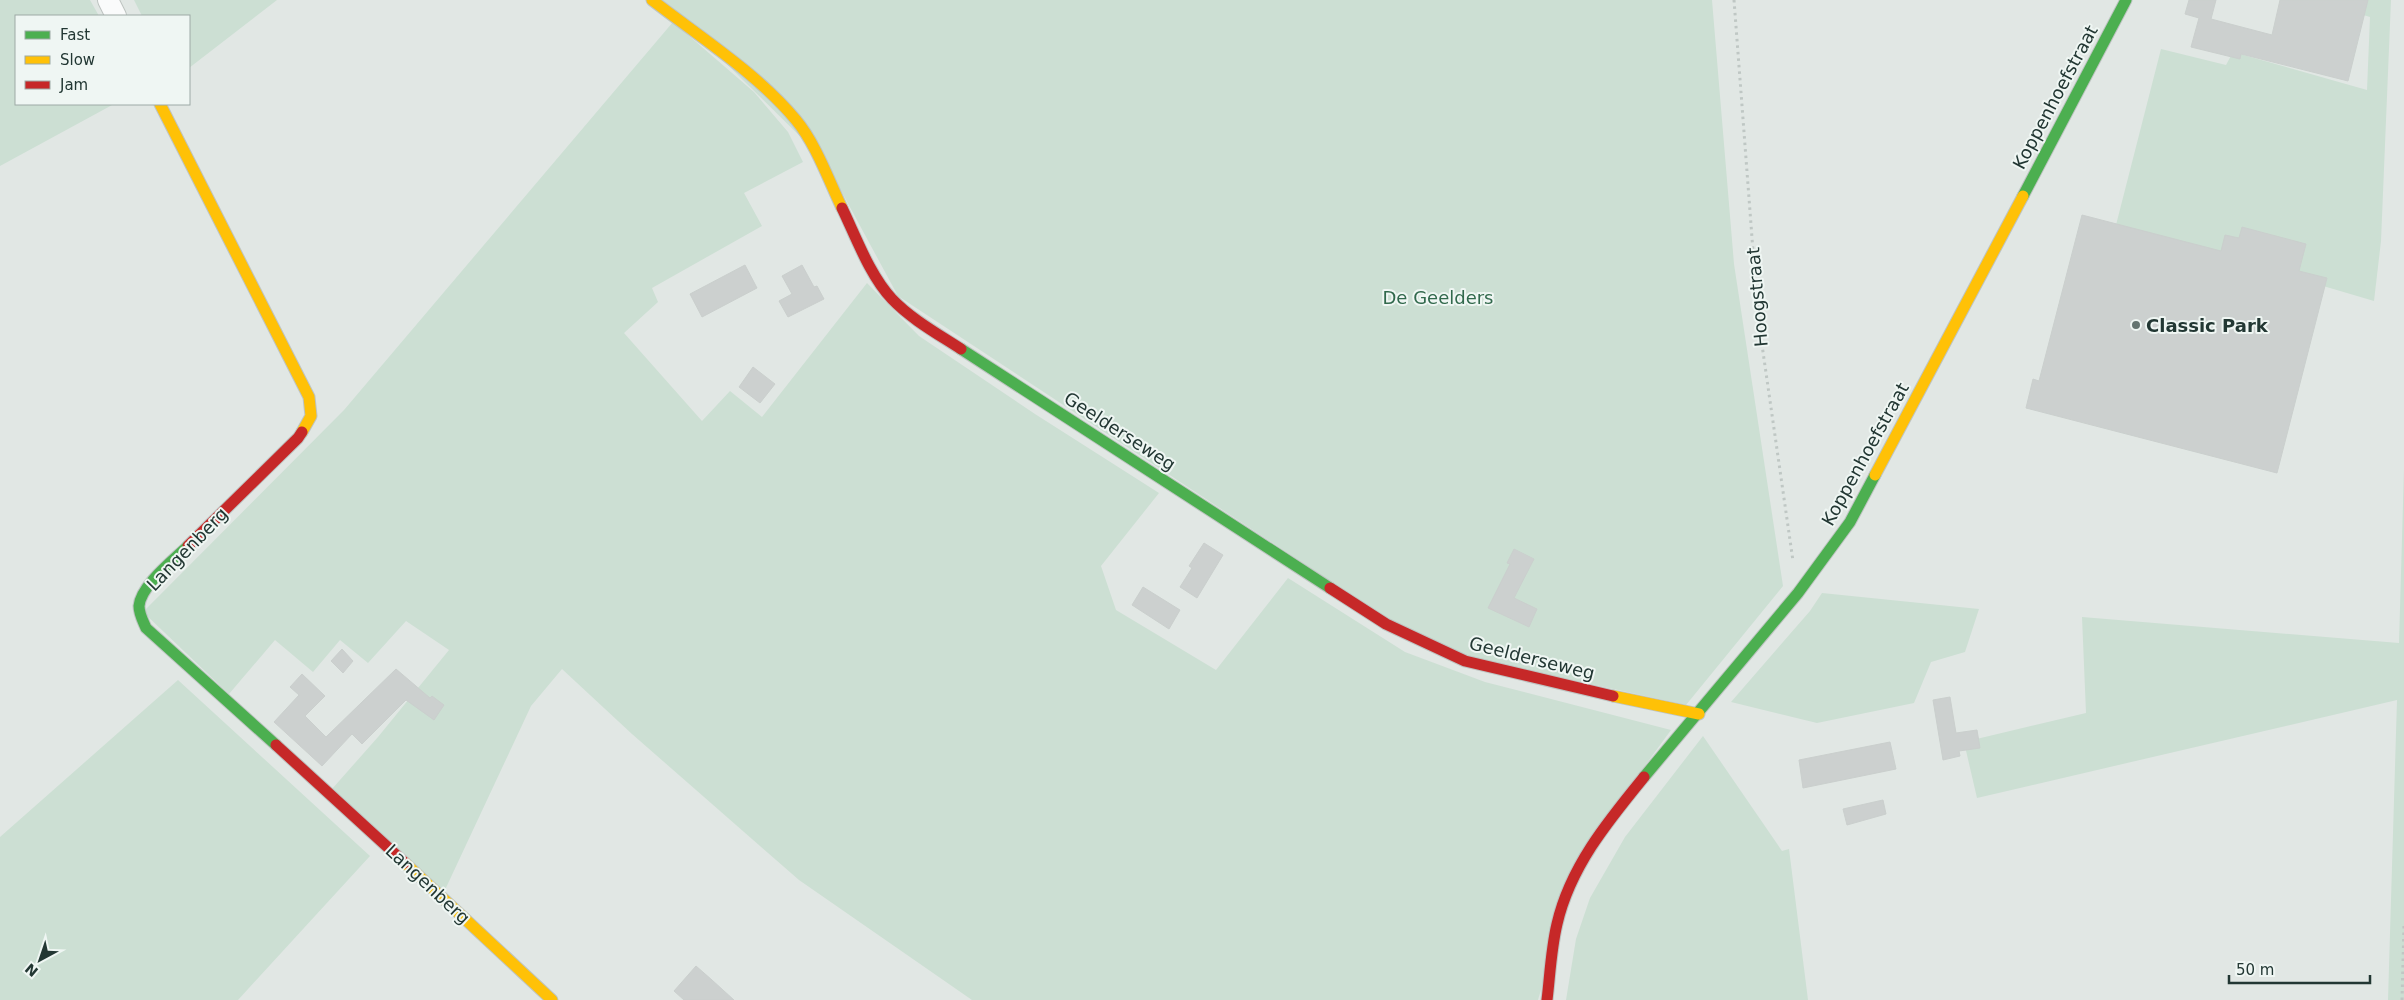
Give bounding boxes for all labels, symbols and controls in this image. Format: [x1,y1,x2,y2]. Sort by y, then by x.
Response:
legend [15,15,190,105]
street label: Koppenhoefstraat [2008,21,2102,173]
text: Fast [60,26,90,44]
text: Slow [60,51,95,69]
text: Jam [59,76,88,94]
street label: Hoogstraat [1742,246,1772,348]
park label: De Geelders [1382,287,1494,308]
place label: Classic Park [2146,315,2269,336]
marker: Classic Park [2130,319,2142,331]
street label: Koppenhoefstraat [1817,379,1913,529]
street label: Geelderseweg [1060,387,1180,475]
street label: Langenberg [142,503,232,595]
street label: Geelderseweg [1467,632,1597,684]
street label: Langenberg [382,840,474,928]
north arrow [15,935,65,985]
scale bar [2229,952,2370,984]
text: N [22,960,41,980]
text: 50 m [2236,961,2274,979]

